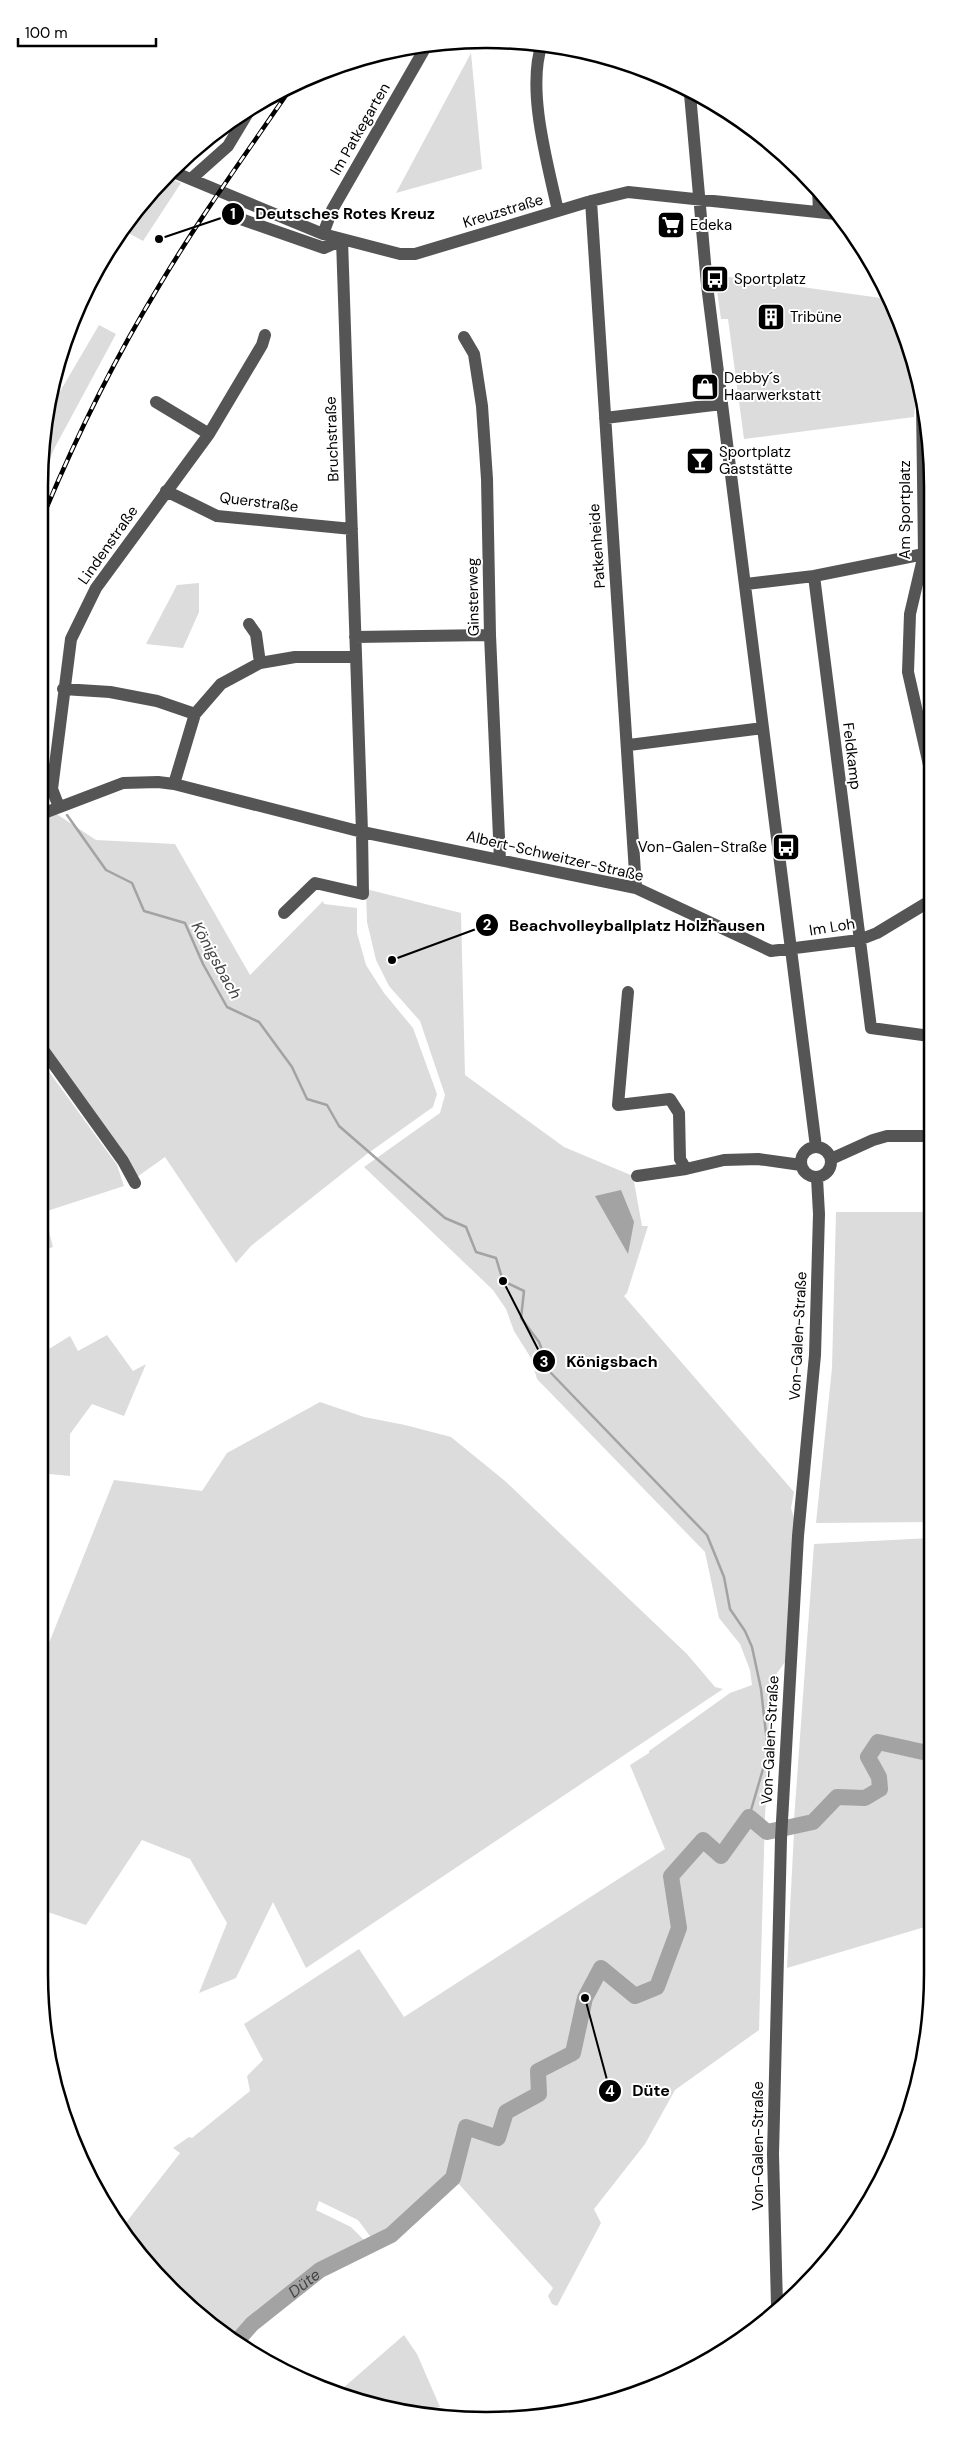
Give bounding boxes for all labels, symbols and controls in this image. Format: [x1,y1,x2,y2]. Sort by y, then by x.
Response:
scale bar [18,15,155,47]
text: 100 m [25,23,68,43]
street label: Im Patkegarten [325,79,395,179]
street label: Kreuzstraße [460,189,546,233]
callout: Deutsches Rotes Kreuz [221,198,445,229]
text: Deutsches Rotes Kreuz [255,203,435,224]
text: 1 [230,204,236,224]
supermarket icon: Edeka [656,210,686,240]
place label: Edeka [690,215,732,235]
bus stop icon: Sportplatz [700,264,730,294]
place label: Sportplatz [734,269,806,289]
building icon: Tribüne [756,302,786,332]
place label: Tribüne [790,307,842,327]
place label: Debby´s Haarwerkstatt [724,368,821,405]
shop icon: Debby´s Haarwerkstatt [690,372,720,402]
street label: Bruchstraße [321,396,343,482]
place label: Sportplatz Gaststätte [719,442,793,479]
bar icon: Sportplatz Gaststätte [685,446,715,476]
street label: Am Sportplatz [895,460,915,560]
street label: Querstraße [218,487,300,517]
street label: Lindenstraße [74,502,142,588]
street label: Patkenheide [584,503,610,589]
street label: Ginsterweg [462,558,484,636]
street label: Feldkamp [838,721,866,791]
street label: Albert-Schweitzer-Straße [464,826,646,886]
bus stop icon: Von-Galen-Straße [771,832,801,862]
place label: Von-Galen-Straße [638,837,767,857]
callout: Beachvolleyballplatz Holzhausen [474,910,775,941]
street label: Im Loh [808,914,856,940]
text: 2 [483,915,492,935]
text: Beachvolleyballplatz Holzhausen [509,915,765,936]
water label: Königsbach [187,918,246,1003]
street label: Von-Galen-Straße [785,1271,811,1401]
callout: Königsbach [532,1346,668,1377]
text: Königsbach [566,1351,658,1372]
text: 3 [539,1352,549,1372]
street label: Von-Galen-Straße [757,1675,783,1805]
callout: Düte [597,2075,680,2106]
text: Düte [632,2080,670,2101]
text: 4 [605,2081,615,2101]
street label: Von-Galen-Straße [748,2081,768,2211]
water label: Düte [284,2264,325,2302]

